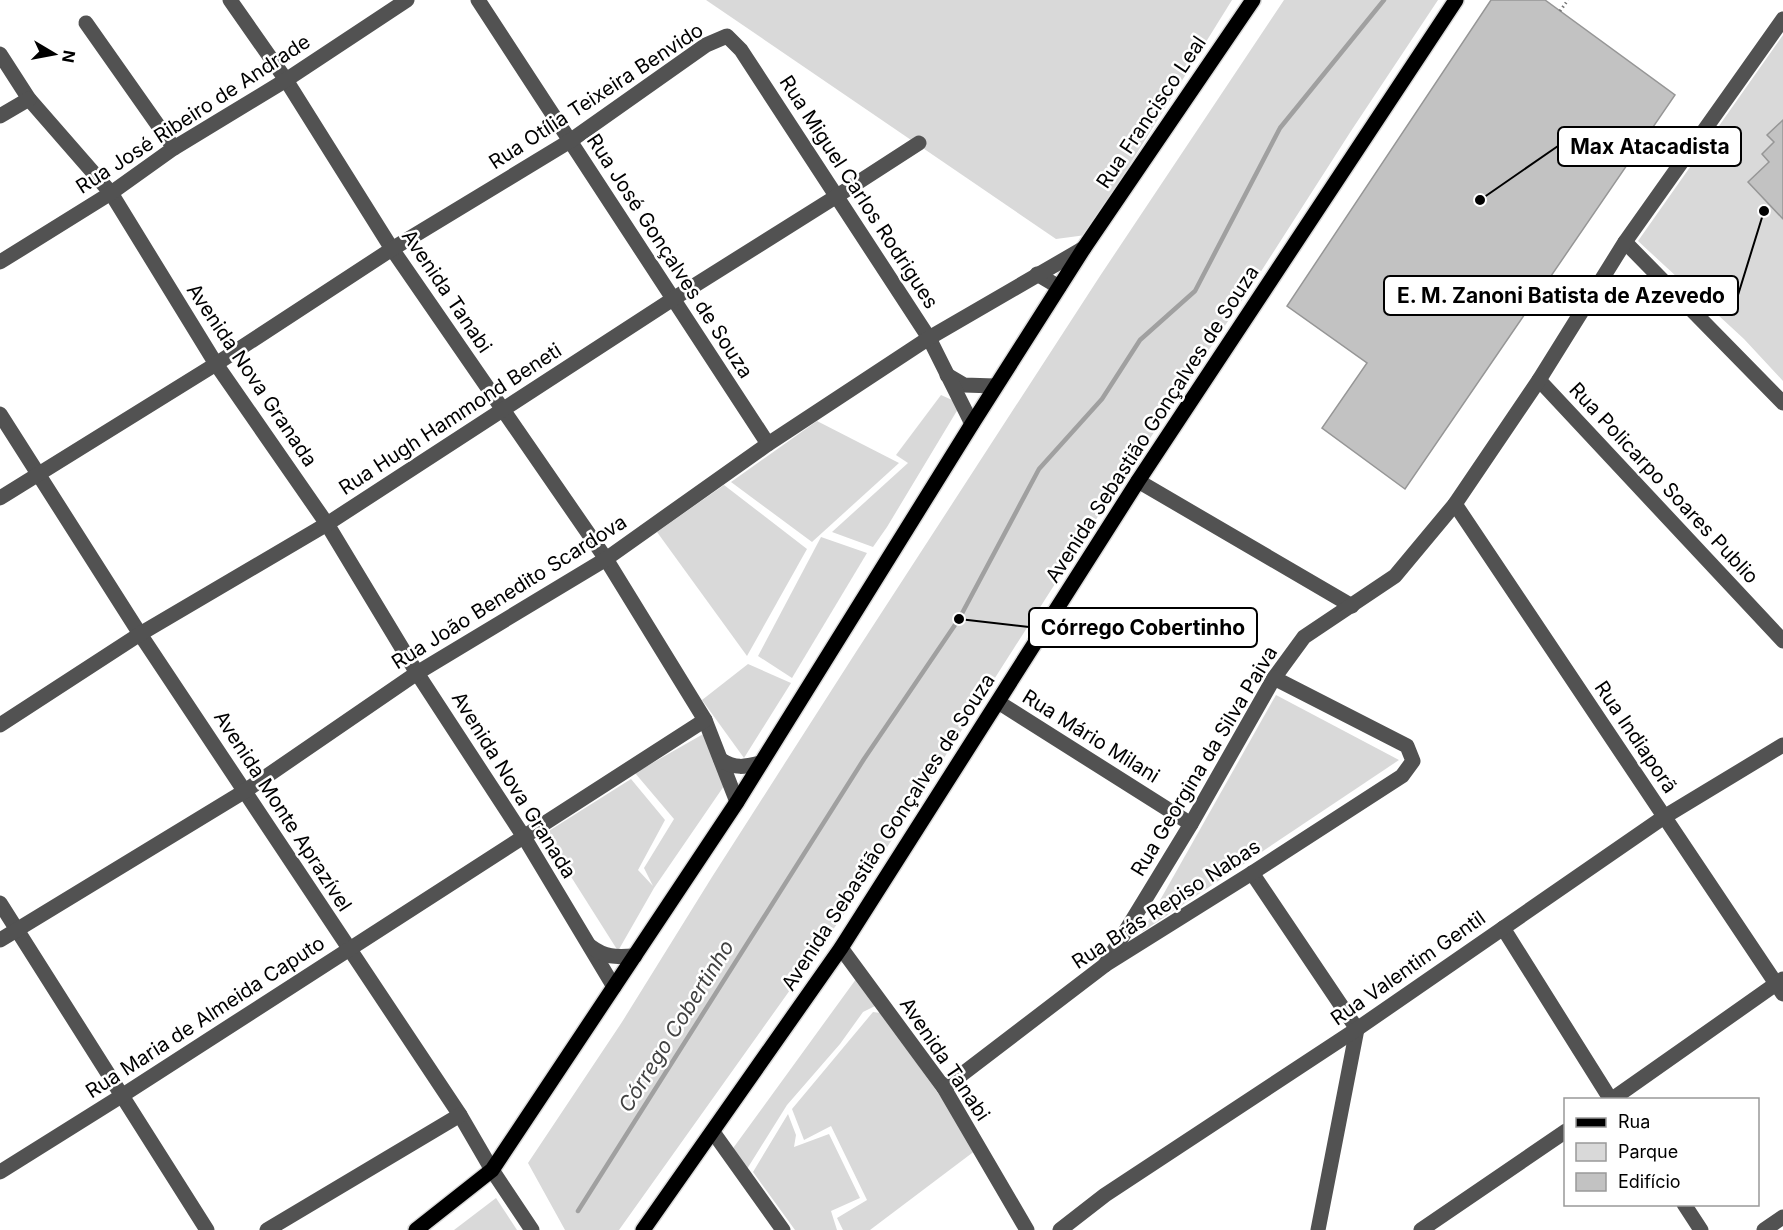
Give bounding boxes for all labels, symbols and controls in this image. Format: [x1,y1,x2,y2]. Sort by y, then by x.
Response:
street label: Rua Otília Teixeira Benvido [484,18,708,174]
north arrow [24,24,84,84]
street label: Rua José Ribeiro de Andrade [72,29,314,199]
street label: Rua Francisco Leal [1091,31,1211,193]
text: N [58,49,80,64]
street label: Rua Miguel Carlos Rodrigues [775,71,943,313]
callout: Max Atacadista [1558,127,1741,166]
street label: Rua José Gonçalves de Souza [582,129,758,383]
text: Max Atacadista [1570,134,1730,159]
street label: Avenida Tanabi [397,225,497,357]
street label: Avenida Sebastião Gonçalves de Souza [1040,261,1264,587]
callout: E. M. Zanoni Batista de Azevedo [1384,276,1738,315]
street label: Avenida Nova Granada [182,279,322,471]
text: E. M. Zanoni Batista de Azevedo [1397,283,1725,308]
street label: Rua Hugh Hammond Beneti [334,338,566,500]
street label: Rua Policarpo Soares Publio [1564,377,1764,589]
street label: Rua João Benedito Scardova [387,510,631,674]
callout: Córrego Cobertinho [1029,608,1257,647]
text: Córrego Cobertinho [1041,615,1245,640]
street label: Rua Georgina da Silva Paiva [1126,642,1282,880]
street label: Avenida Sebastião Gonçalves de Souza [776,669,1000,995]
street label: Rua Indiaporã [1590,676,1682,798]
street label: Rua Mário Milani [1018,684,1164,788]
street label: Avenida Nova Granada [447,687,581,883]
street label: Avenida Monte Aprazível [209,706,357,916]
street label: Rua Brás Repiso Nabas [1067,834,1265,974]
street label: Rua Valentim Gentil [1326,906,1490,1030]
street label: Rua Maria de Almeida Caputo [81,931,329,1103]
water label: Córrego Cobertinho [613,936,739,1116]
street label: Avenida Tanabi [895,993,995,1125]
legend [1564,1098,1759,1206]
text: Rua [1618,1111,1650,1132]
text: Parque [1618,1141,1678,1162]
text: Edifício [1618,1171,1681,1192]

